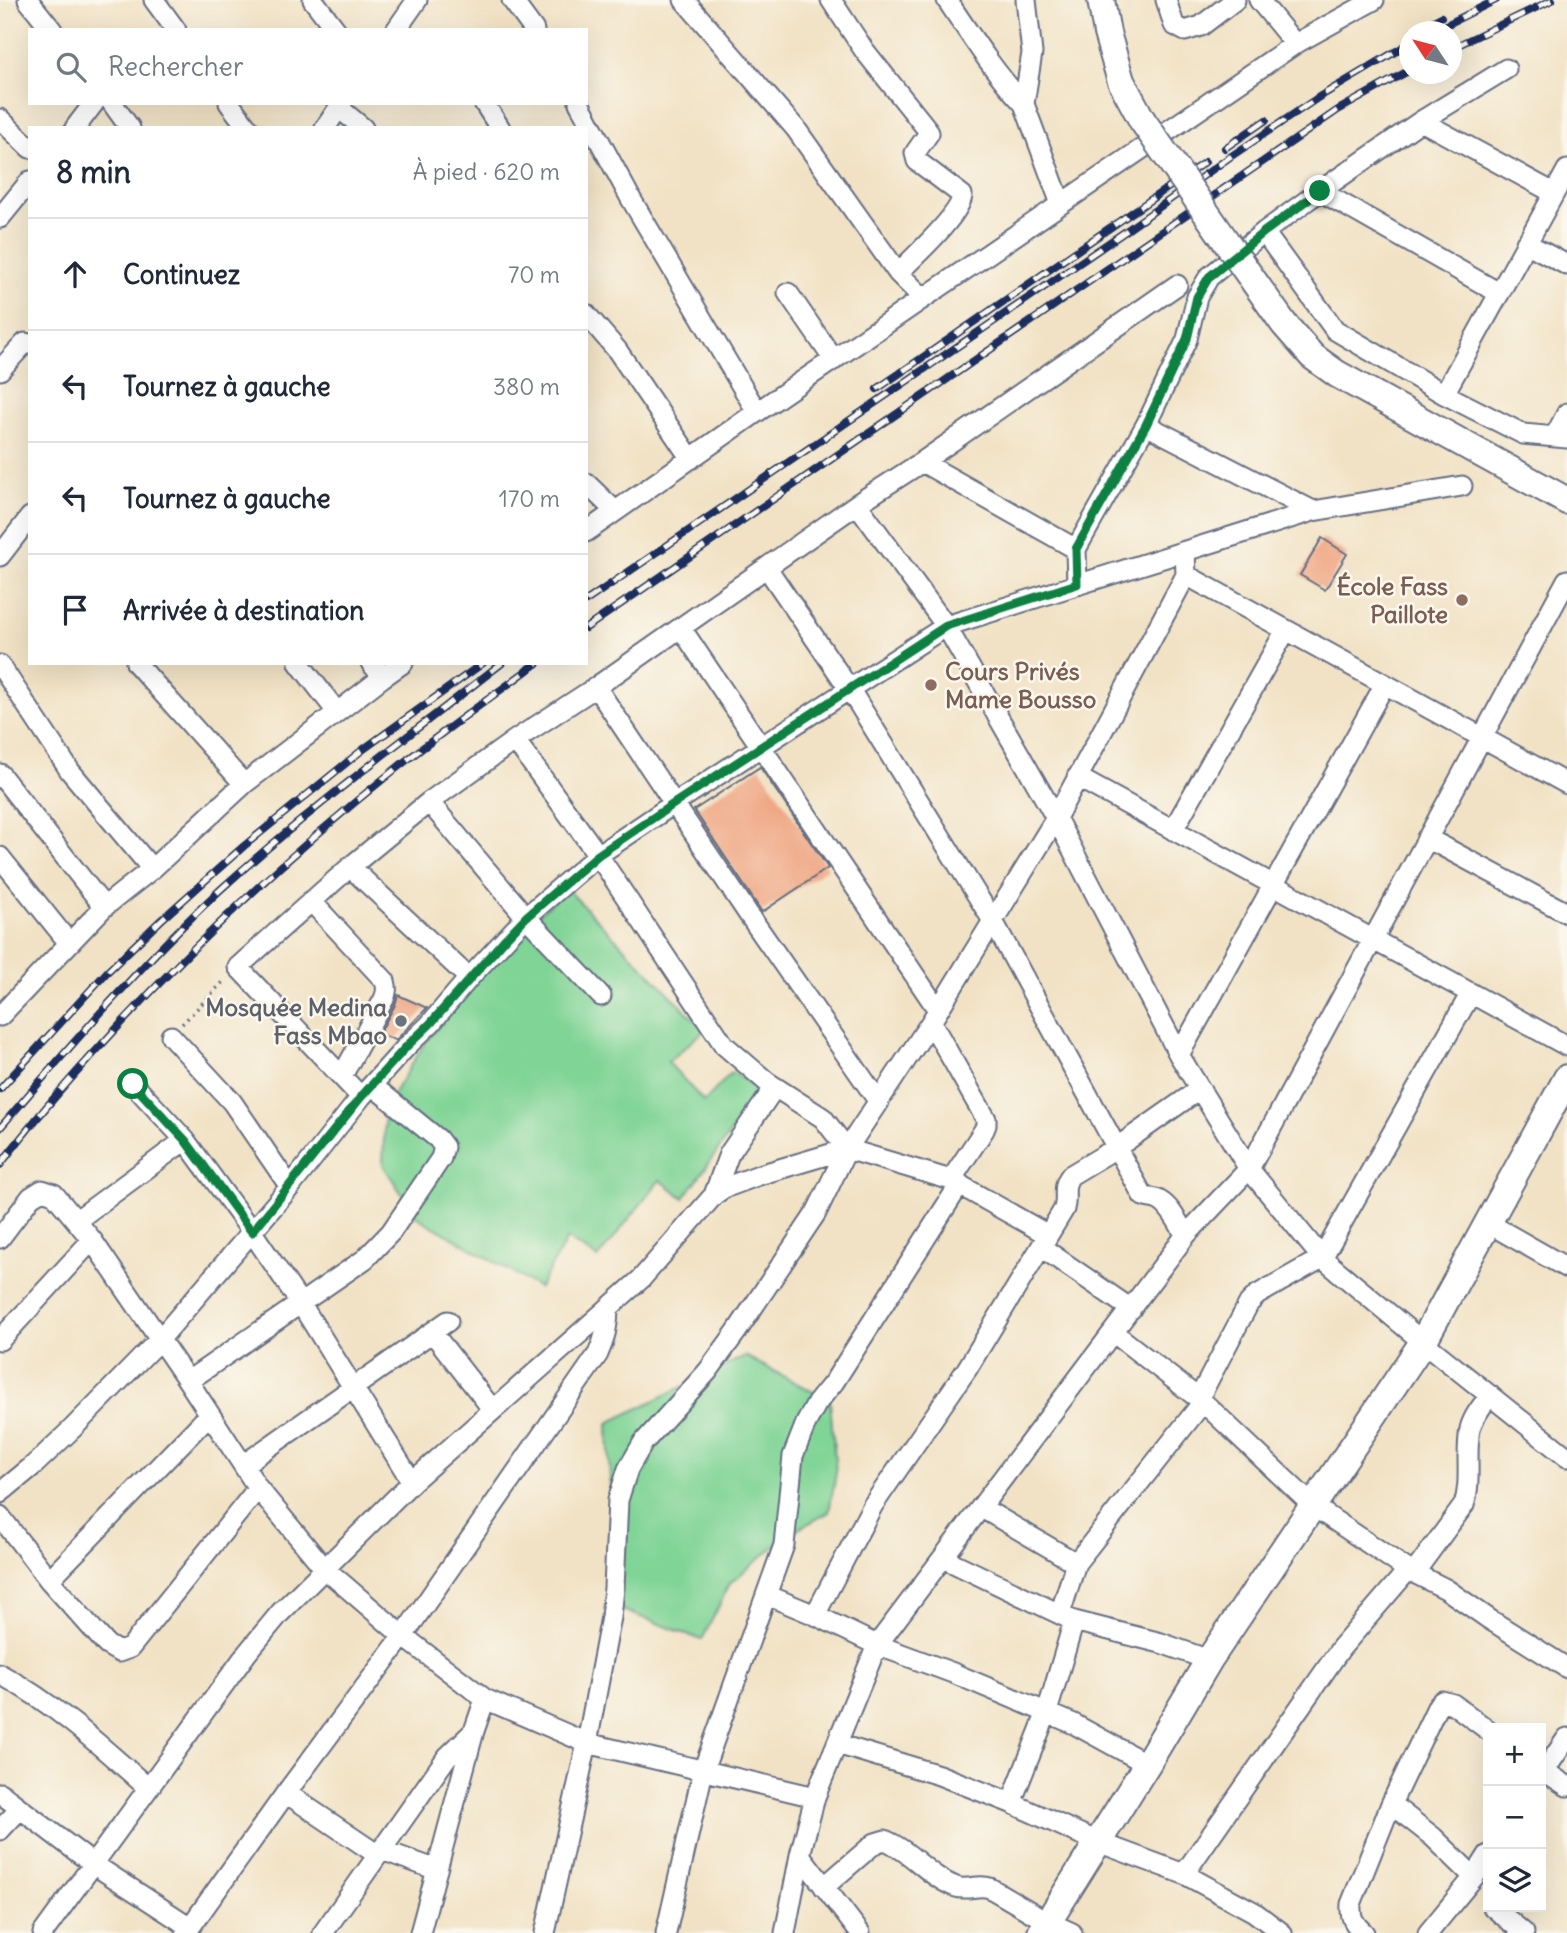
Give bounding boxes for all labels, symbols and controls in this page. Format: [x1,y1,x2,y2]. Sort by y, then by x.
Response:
north arrow [1399,21,1462,84]
search box [28,28,588,105]
icon: search [52,48,90,86]
text: Rechercher [108,50,244,83]
text: 8 min [56,153,131,191]
text: À pied · 620 m [413,157,560,186]
route end [1304,175,1335,206]
icon: ahead [56,255,94,293]
text: Continuez [123,258,240,291]
text: 70 m [508,260,560,289]
icon: left [56,367,94,405]
text: Tournez à gauche [123,370,331,403]
text: 380 m [493,372,560,401]
icon: left [56,479,94,517]
text: Tournez à gauche [123,482,331,515]
text: 170 m [499,484,560,513]
place label: École Fass Paillote [1337,571,1448,629]
icon: arrive [56,591,94,629]
marker: École Fass Paillote [1454,592,1470,608]
text: Arrivée à destination [123,594,364,627]
place label: Cours Privés Mame Bousso [945,656,1096,714]
marker: Cours Privés Mame Bousso [923,677,939,693]
place label: Mosquée Medina Fass Mbao [205,992,387,1050]
marker: Mosquée Medina Fass Mbao [393,1013,409,1029]
route start [117,1068,148,1099]
map controls [1483,1723,1546,1912]
button: + [1483,1723,1546,1786]
button: − [1483,1786,1546,1849]
button: layers [1483,1849,1546,1912]

